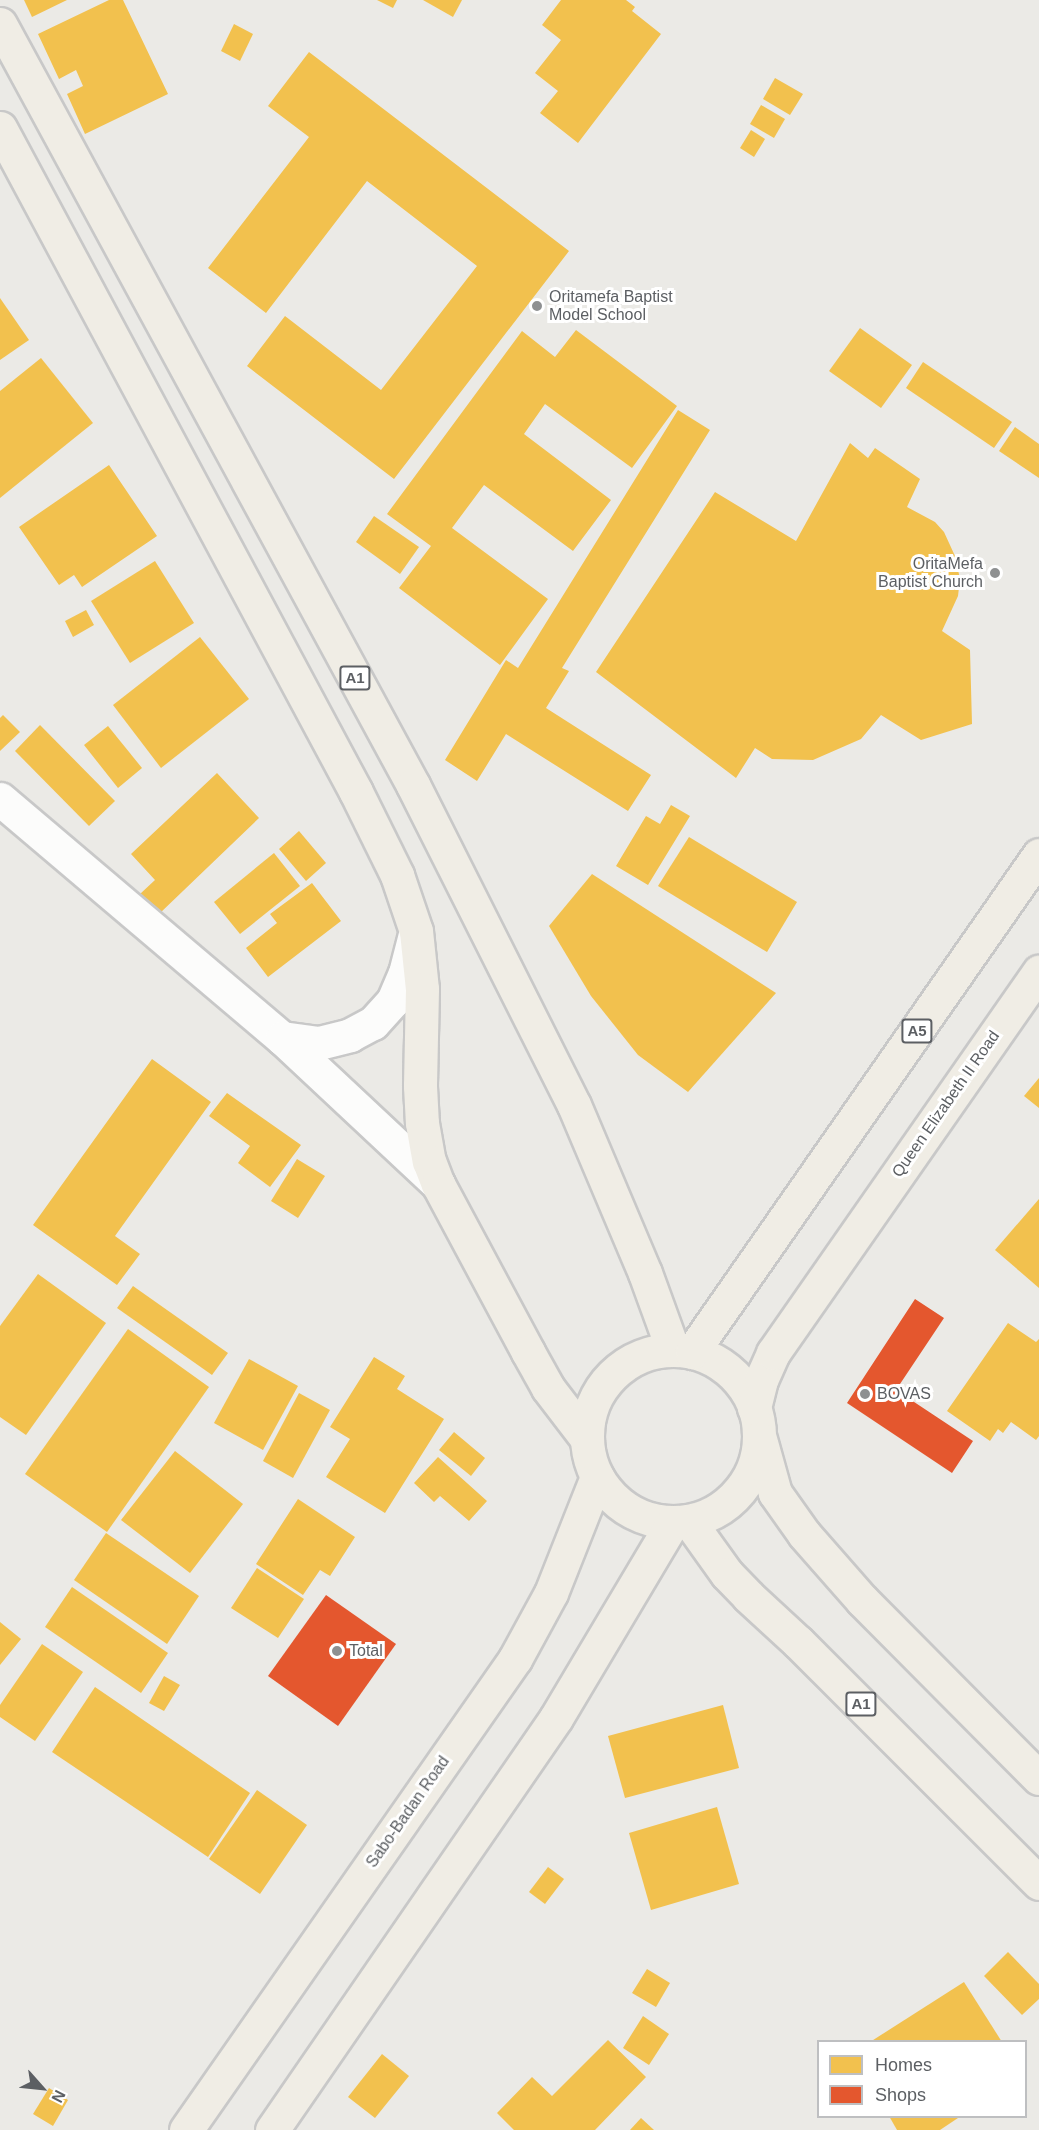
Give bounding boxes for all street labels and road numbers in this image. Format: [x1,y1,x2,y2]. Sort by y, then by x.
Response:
road number: A1 [338,666,372,690]
road number: A5 [900,1019,934,1043]
street label: Queen Elizabeth II Road [888,1027,1004,1181]
road number: A1 [844,1692,878,1716]
street label: Sabo-Badan Road [362,1753,454,1871]

